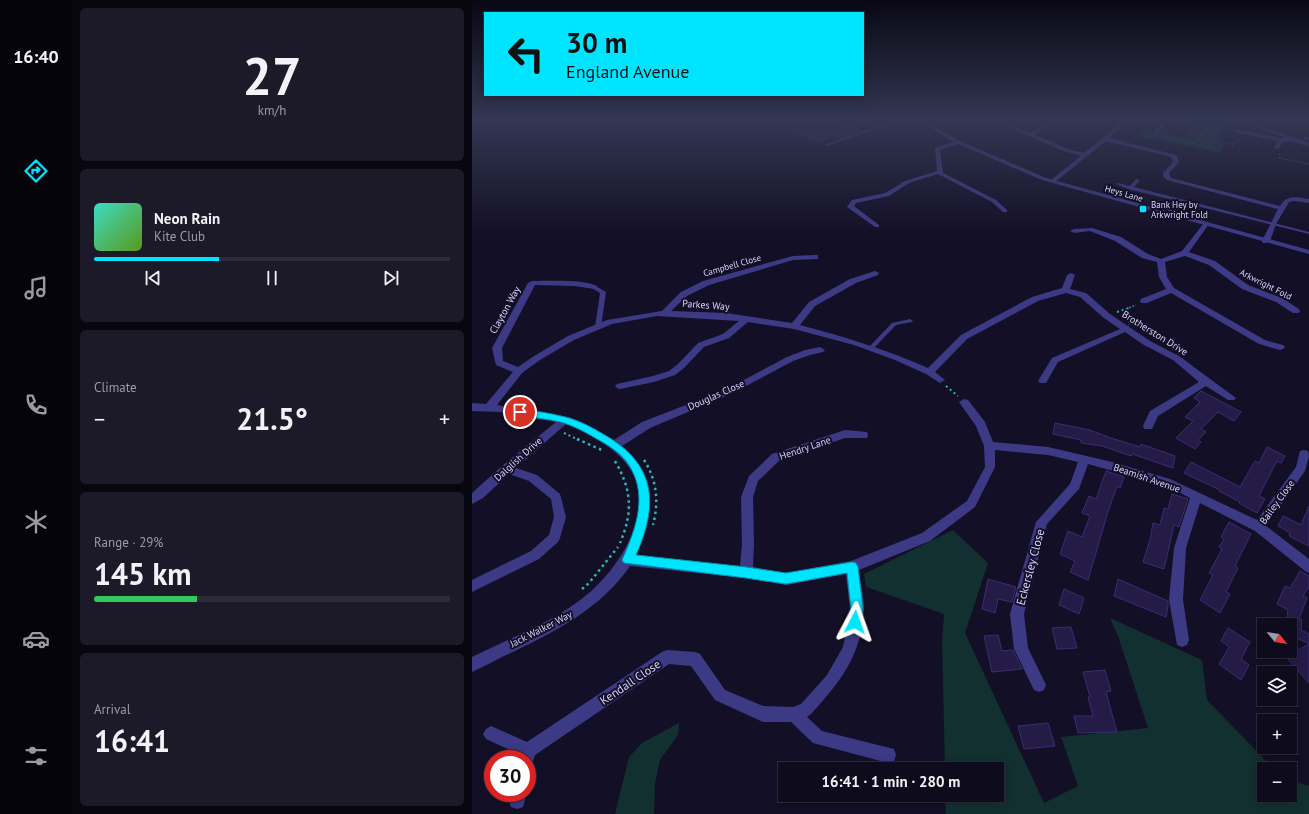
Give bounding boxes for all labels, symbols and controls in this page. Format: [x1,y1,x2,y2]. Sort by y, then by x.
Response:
text: 30 m [566,24,627,61]
icon: left [500,28,552,80]
text: 27 [243,42,301,109]
text: 16:40 [13,45,59,68]
text: England Avenue [566,60,689,83]
text: km/h [258,102,286,119]
icon: directions [22,157,50,185]
street label: Heys Lane [1104,182,1145,204]
place label: Bank Hey by Arkwright Fold [1151,199,1208,220]
marker: Bank Hey by Arkwright Fold [1138,204,1148,214]
text: Neon Rain [154,209,220,228]
text: Kite Club [154,228,205,245]
street label: Campbell Close [702,251,763,279]
street label: Arkwright Fold [1238,266,1294,302]
icon: previous [142,267,164,289]
icon: pause [261,267,283,289]
icon: next [380,267,402,289]
icon: music [22,274,50,302]
street label: Clayton Way [487,284,524,336]
street label: Parkes Way [682,297,730,313]
street label: Brotherston Drive [1120,308,1190,358]
street label: Douglas Close [686,377,746,413]
text: Climate [94,379,137,396]
icon: phone [22,391,50,419]
pin [503,395,537,429]
text: 21.5° [236,399,308,438]
icon: arrive [509,401,531,423]
text: − [94,405,105,433]
text: + [439,405,450,433]
street label: Hendry Lane [778,433,832,463]
street label: Dalglish Drive [491,434,545,484]
street label: Beamish Avenue [1112,460,1182,496]
street label: Bailey Close [1257,477,1297,527]
icon: climate [22,508,50,536]
street label: Eckersley Close [1013,527,1047,607]
text: Range · 29% [94,534,163,551]
text: 145 km [94,554,192,593]
position arrow [834,601,876,643]
street label: Jack Walker Way [507,608,575,651]
north arrow [1257,618,1297,658]
map controls [1257,618,1297,802]
icon: car [22,625,50,653]
street label: Kendall Close [597,656,663,708]
button: layers [1257,666,1297,706]
text: Arrival [94,701,130,718]
button: + [1257,714,1297,754]
text: 16:41 [94,721,170,760]
icon: filters [22,742,50,770]
speed limit sign: 30 [484,750,536,802]
button: − [1257,762,1297,802]
text: 16:41 · 1 min · 280 m [822,772,960,791]

